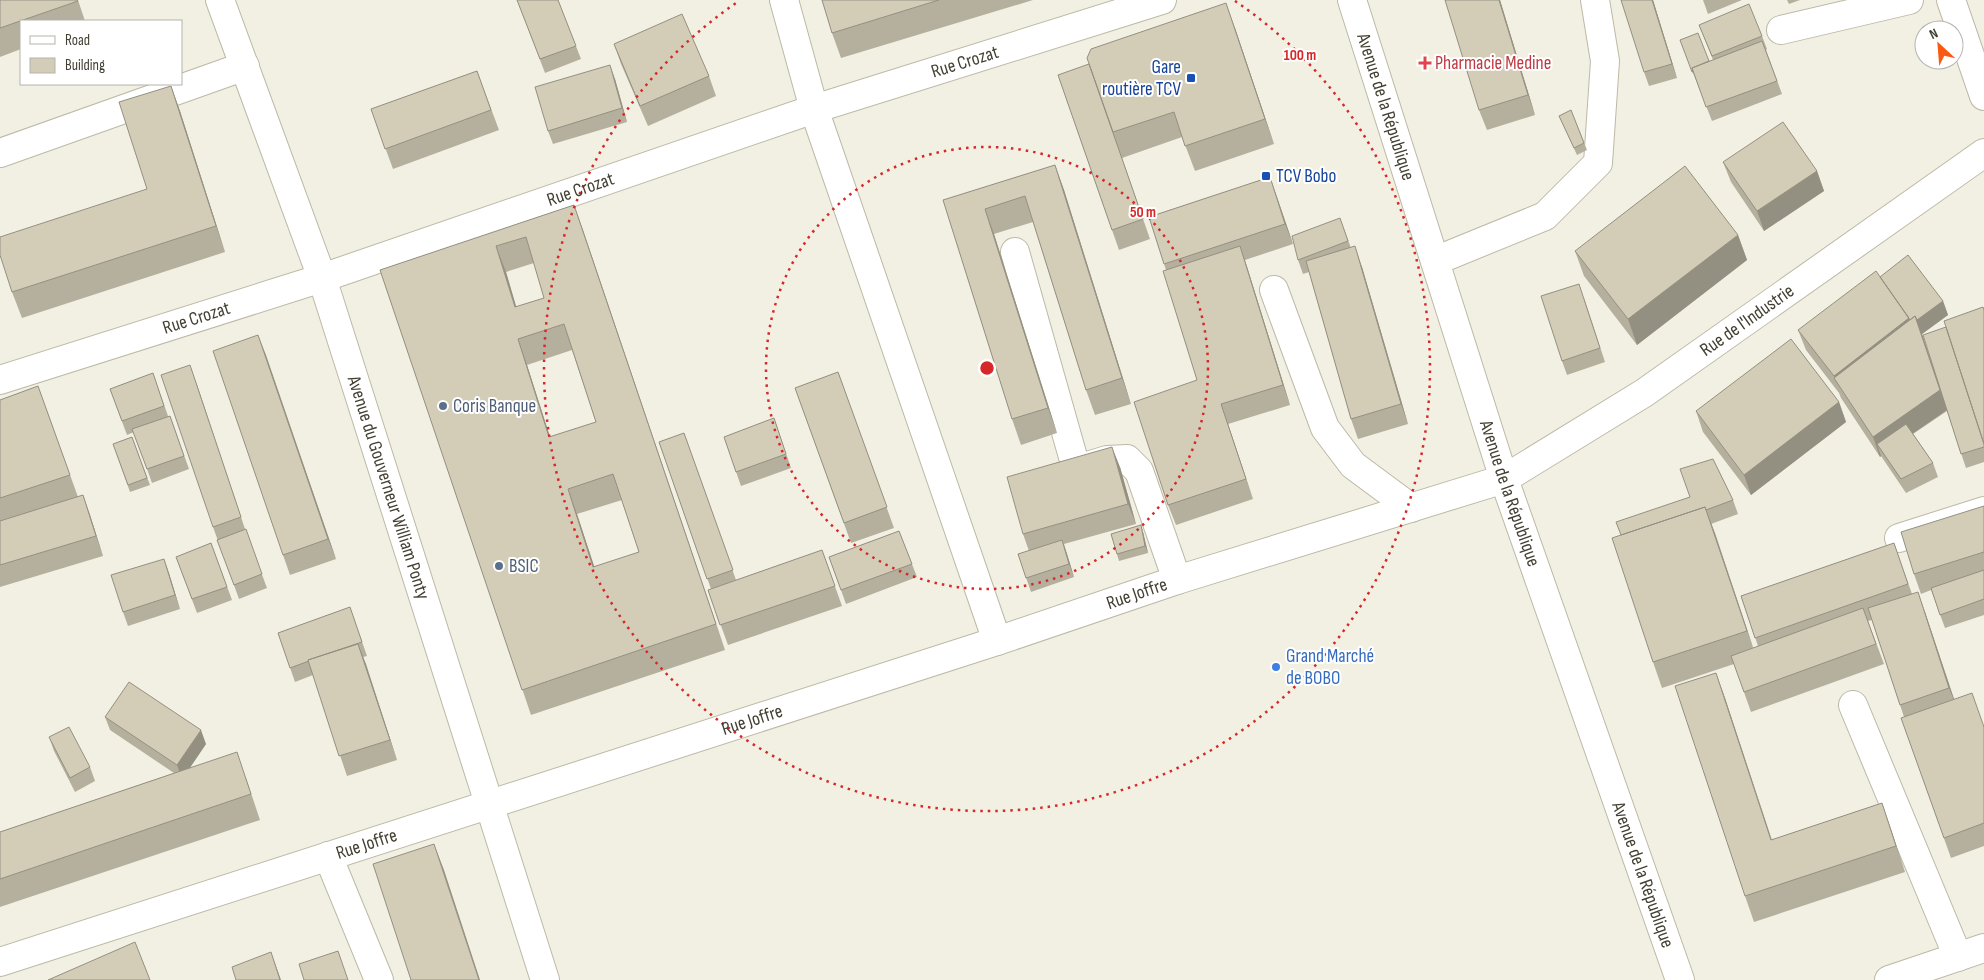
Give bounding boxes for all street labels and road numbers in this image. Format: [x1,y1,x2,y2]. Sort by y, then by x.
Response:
street label: Avenue de la République [1351,29,1420,183]
street label: Rue Crozat [928,40,1002,83]
street label: Rue Crozat [544,167,617,211]
street label: Rue de l'Industrie [1695,279,1798,361]
street label: Rue Crozat [160,296,233,339]
street label: Avenue du Gouverneur William Ponty [342,372,435,603]
street label: Avenue de la République [1474,416,1545,570]
street label: Rue Joffre [1103,573,1170,615]
street label: Rue Joffre [719,699,785,740]
street label: Avenue de la République [1607,798,1679,951]
street label: Rue Joffre [333,823,400,865]

